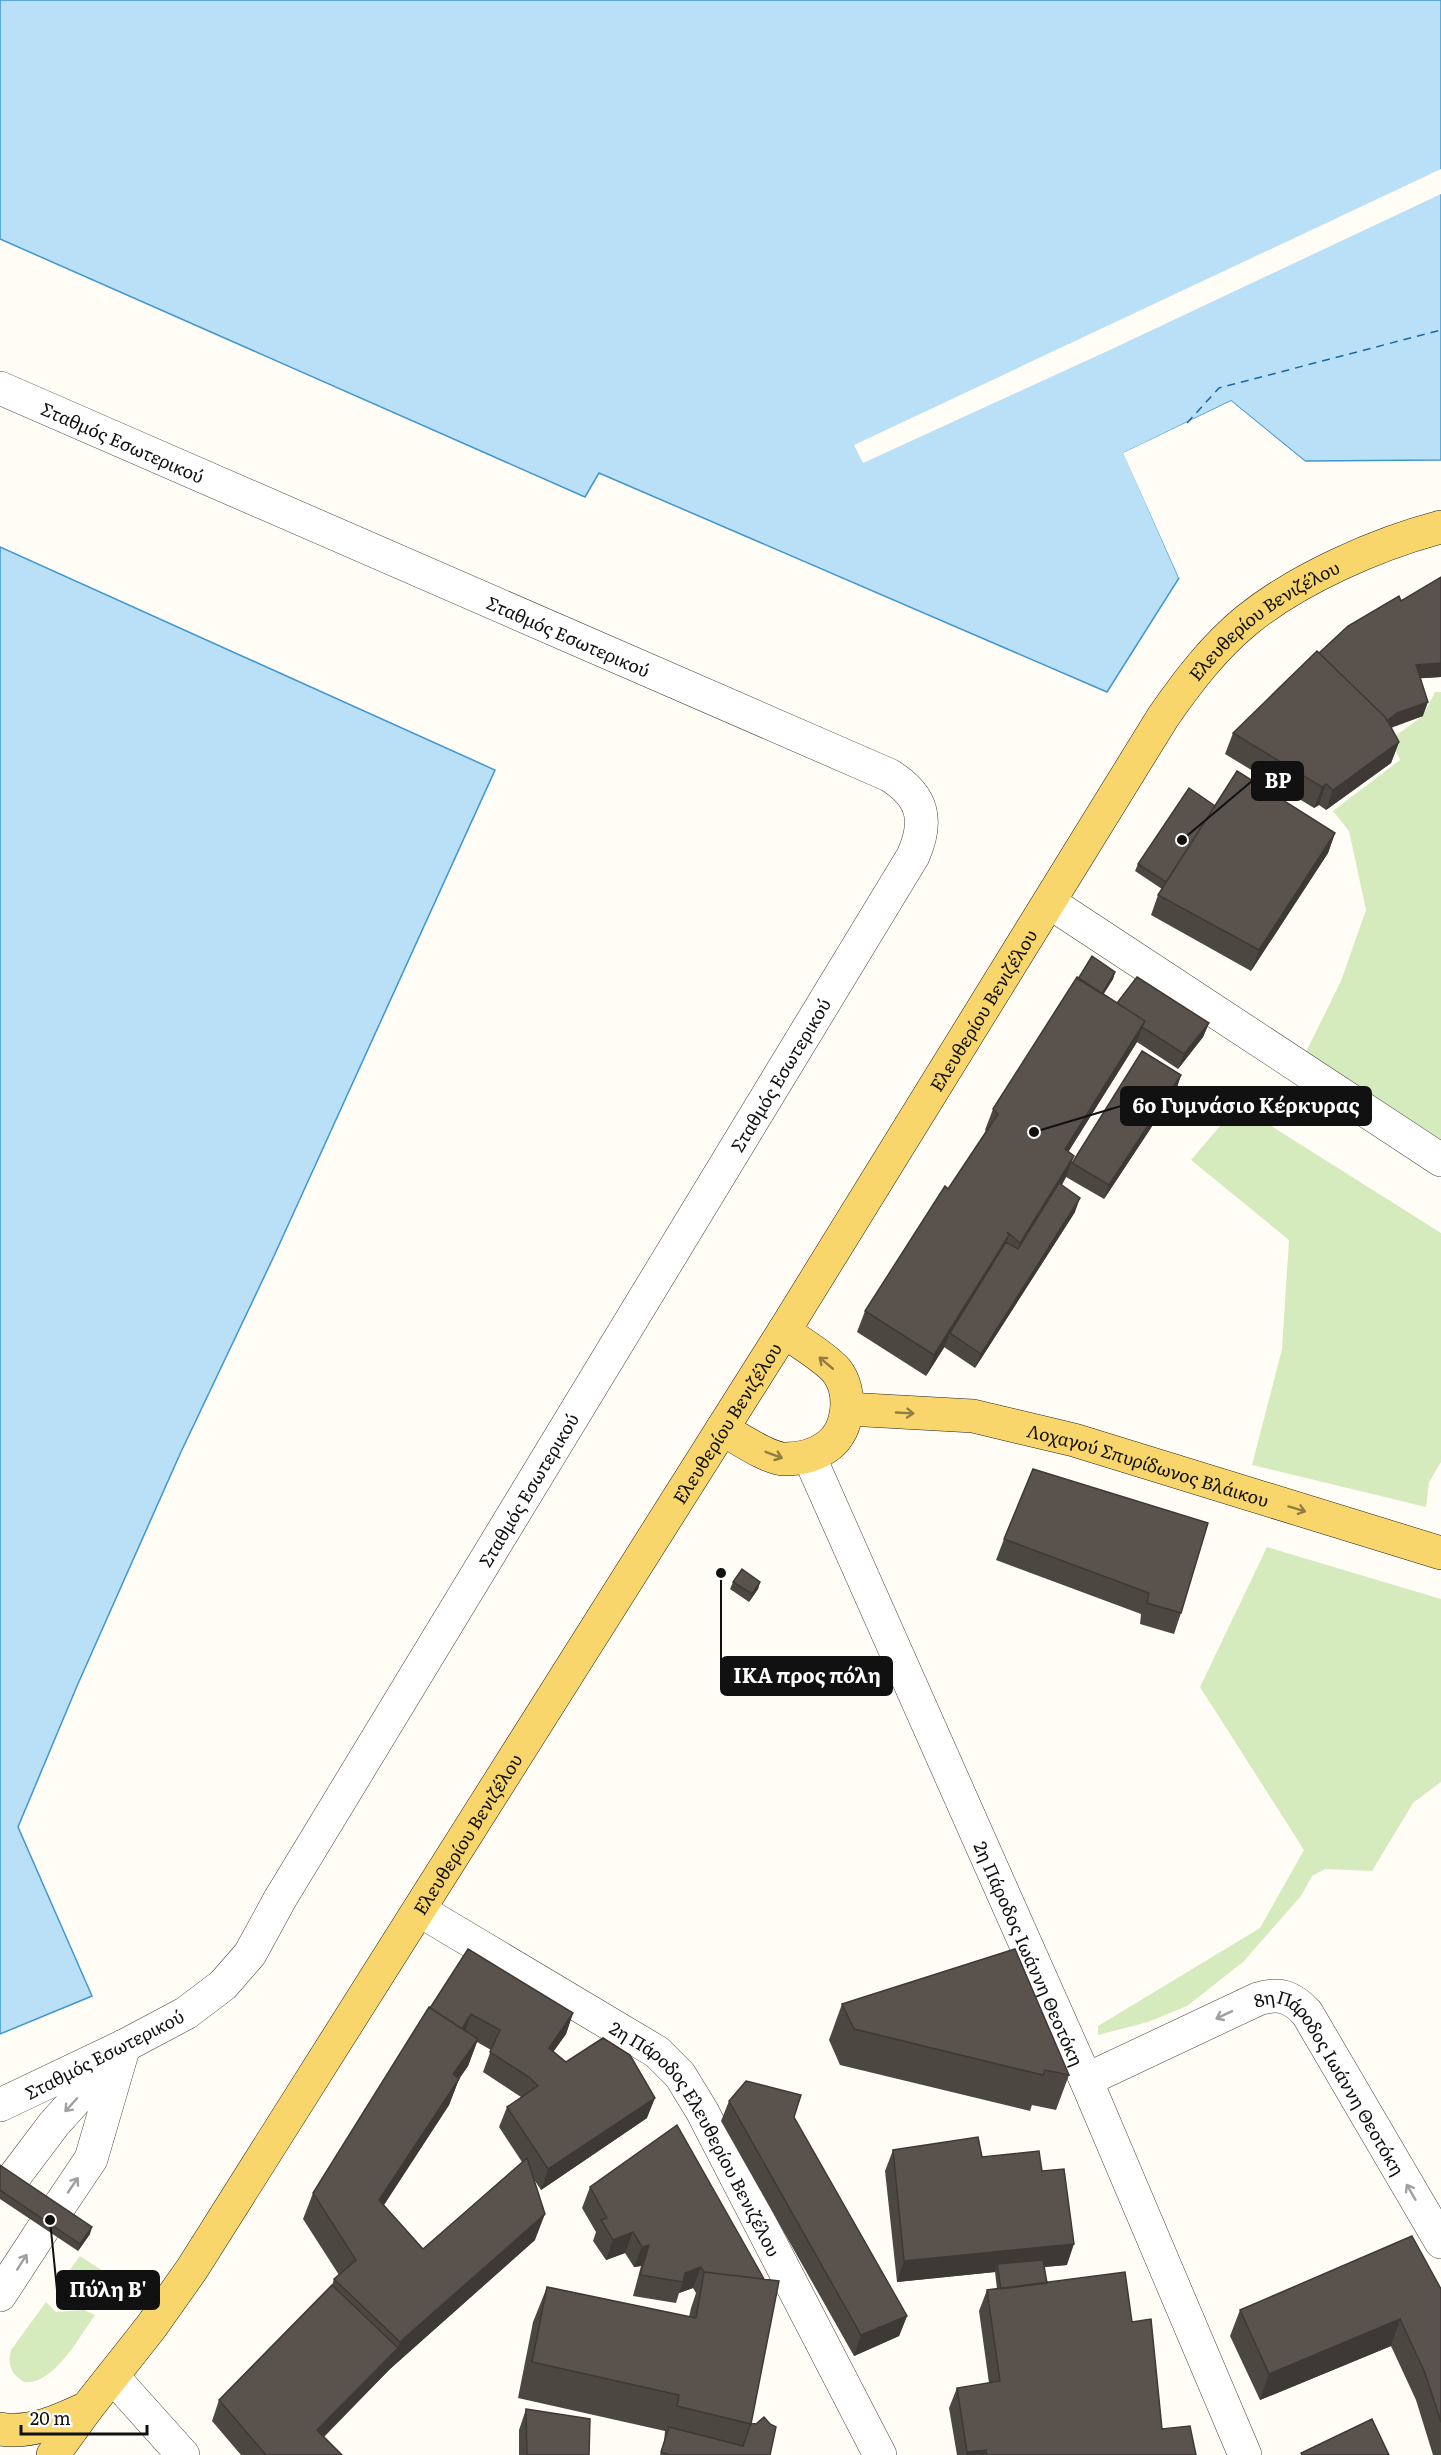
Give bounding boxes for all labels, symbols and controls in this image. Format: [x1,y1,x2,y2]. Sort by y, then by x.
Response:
street label: Σταθμός Εσωτερικού [37,394,209,489]
street label: Ελευθερίου Βενιζέλου [1181,553,1344,686]
street label: Σταθμός Εσωτερικού [483,588,654,683]
callout: BP [1252,762,1303,800]
text: BP [1265,764,1291,794]
street label: Ελευθερίου Βενιζέλου [922,923,1043,1096]
street label: Σταθμός Εσωτερικού [723,993,837,1157]
callout: 6ο Γυμνάσιο Κέρκυρας [1121,1087,1371,1125]
text: 6ο Γυμνάσιο Κέρκυρας [1133,1089,1360,1119]
street label: Ελευθερίου Βενιζέλου [665,1337,787,1509]
one-way arrow [819,1356,834,1370]
street label: Σταθμός Εσωτερικού [471,1408,585,1572]
one-way arrow [895,1408,915,1419]
street label: Λοχαγού Σπυρίδωνος Βλάικου [1025,1416,1273,1513]
one-way arrow [764,1451,783,1462]
one-way arrow [1287,1504,1306,1515]
callout: ΙΚΑ προς πόλη [721,1657,892,1695]
text: ΙΚΑ προς πόλη [733,1659,881,1689]
street label: Ελευθερίου Βενιζέλου [406,1748,528,1920]
street label: 2η Πάροδος Ιωάννη Θεοτόκη [968,1836,1091,2070]
street label: 8η Πάροδος Ιωάννη Θεοτόκη [1250,1982,1412,2180]
street label: Σταθμός Εσωτερικού [20,2002,188,2106]
one-way arrow [1216,2009,1234,2021]
street label: 2η Πάροδος Ελευθερίου Βενιζέλου [605,2013,788,2261]
one-way arrow [64,2098,78,2113]
one-way arrow [67,2177,79,2194]
one-way arrow [1405,2184,1417,2201]
one-way arrow [16,2254,28,2271]
callout: Πύλη Β' [57,2271,159,2309]
text: Πύλη Β' [69,2273,147,2303]
scale bar [21,2398,147,2436]
text: 20 m [30,2404,71,2431]

